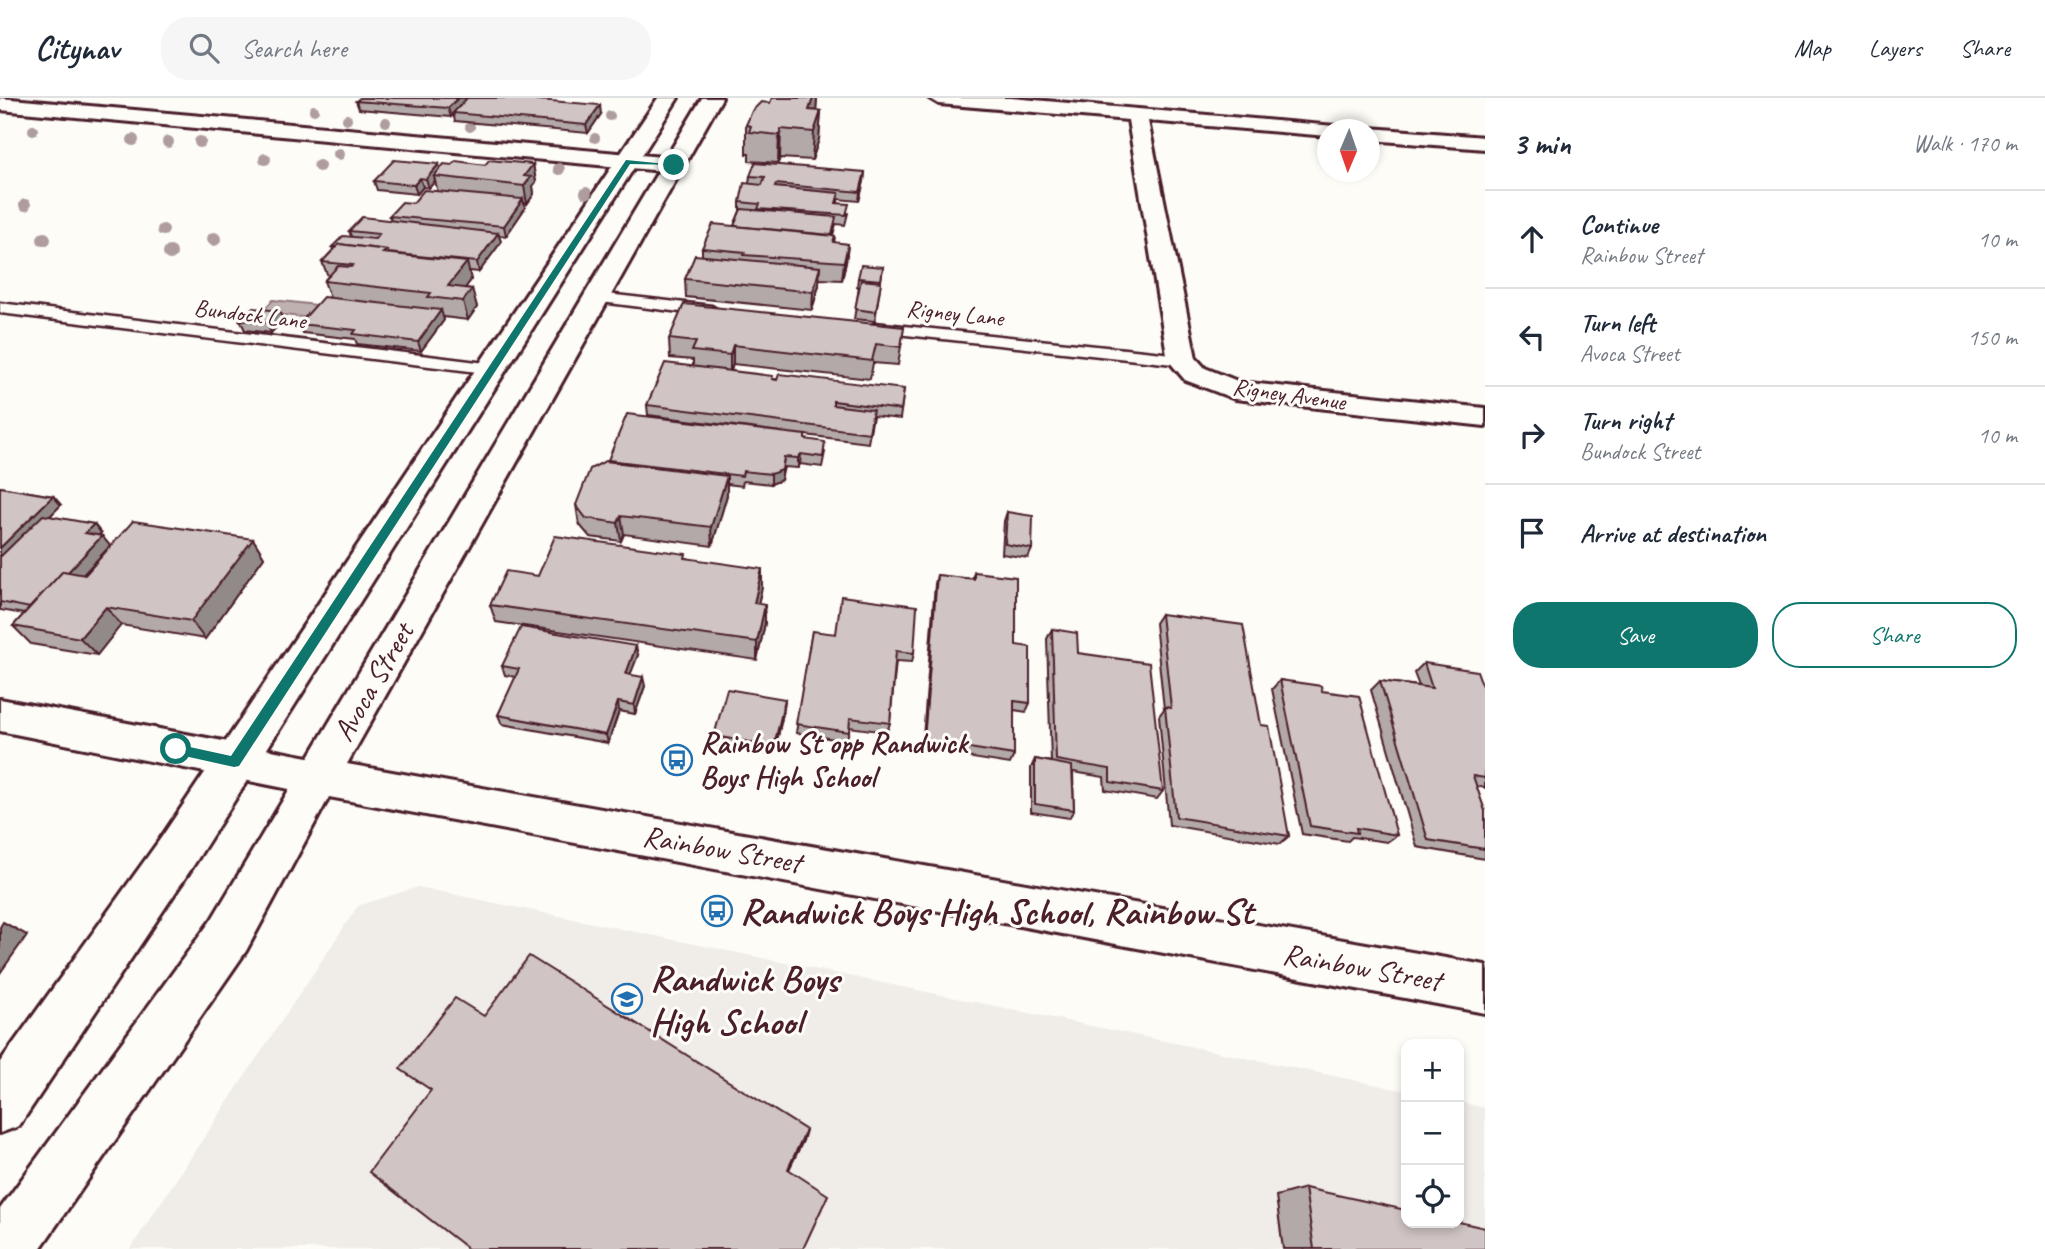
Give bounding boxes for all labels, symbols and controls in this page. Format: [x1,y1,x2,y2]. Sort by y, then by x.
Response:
search box [161,17,651,80]
text: Citynav [35,27,119,69]
icon: search [185,29,223,67]
text: Search here [241,32,347,65]
text: Map [1794,33,1831,63]
text: Layers [1869,33,1922,63]
text: Share [1960,33,2010,63]
north arrow [1317,119,1380,182]
text: 3 min [1513,125,1570,163]
text: Walk · 170 m [1913,129,2017,158]
route end [658,149,689,180]
text: Continue [1580,208,1658,241]
icon: ahead [1513,220,1551,258]
text: 10 m [1978,225,2017,254]
text: Rainbow Street [1580,241,1703,270]
street label: Bundock Lane [192,292,310,336]
street label: Rigney Lane [905,293,1007,333]
text: Turn left [1580,306,1655,339]
icon: left [1513,318,1551,356]
text: 150 m [1968,323,2017,352]
text: Avoca Street [1580,339,1680,368]
street label: Rigney Avenue [1231,371,1350,417]
text: Turn right [1580,404,1671,437]
icon: right [1513,416,1551,454]
text: 10 m [1978,421,2017,450]
text: Bundock Street [1580,437,1700,466]
icon: arrive [1513,514,1551,552]
text: Arrive at destination [1580,517,1766,550]
button: Save [1513,602,1758,668]
button: Share [1772,602,2017,668]
street label: Avoca Street [324,614,423,748]
place label: Rainbow St opp Randwick Boys High School [700,724,970,796]
route start [160,733,191,764]
bus stop icon: Rainbow St opp Randwick Boys High School [660,743,694,777]
street label: Rainbow Street [640,816,808,882]
place label: Randwick Boys High School, Rainbow St [740,888,1257,935]
bus stop icon: Randwick Boys High School, Rainbow St [700,894,734,928]
street label: Rainbow Street [1280,934,1448,1000]
place label: Randwick Boys High School [650,955,843,1045]
school or university icon: Randwick Boys High School [610,982,644,1016]
map controls [1401,1039,1464,1228]
button: + [1401,1039,1464,1102]
button: − [1401,1102,1464,1165]
button: locate [1401,1165,1464,1228]

